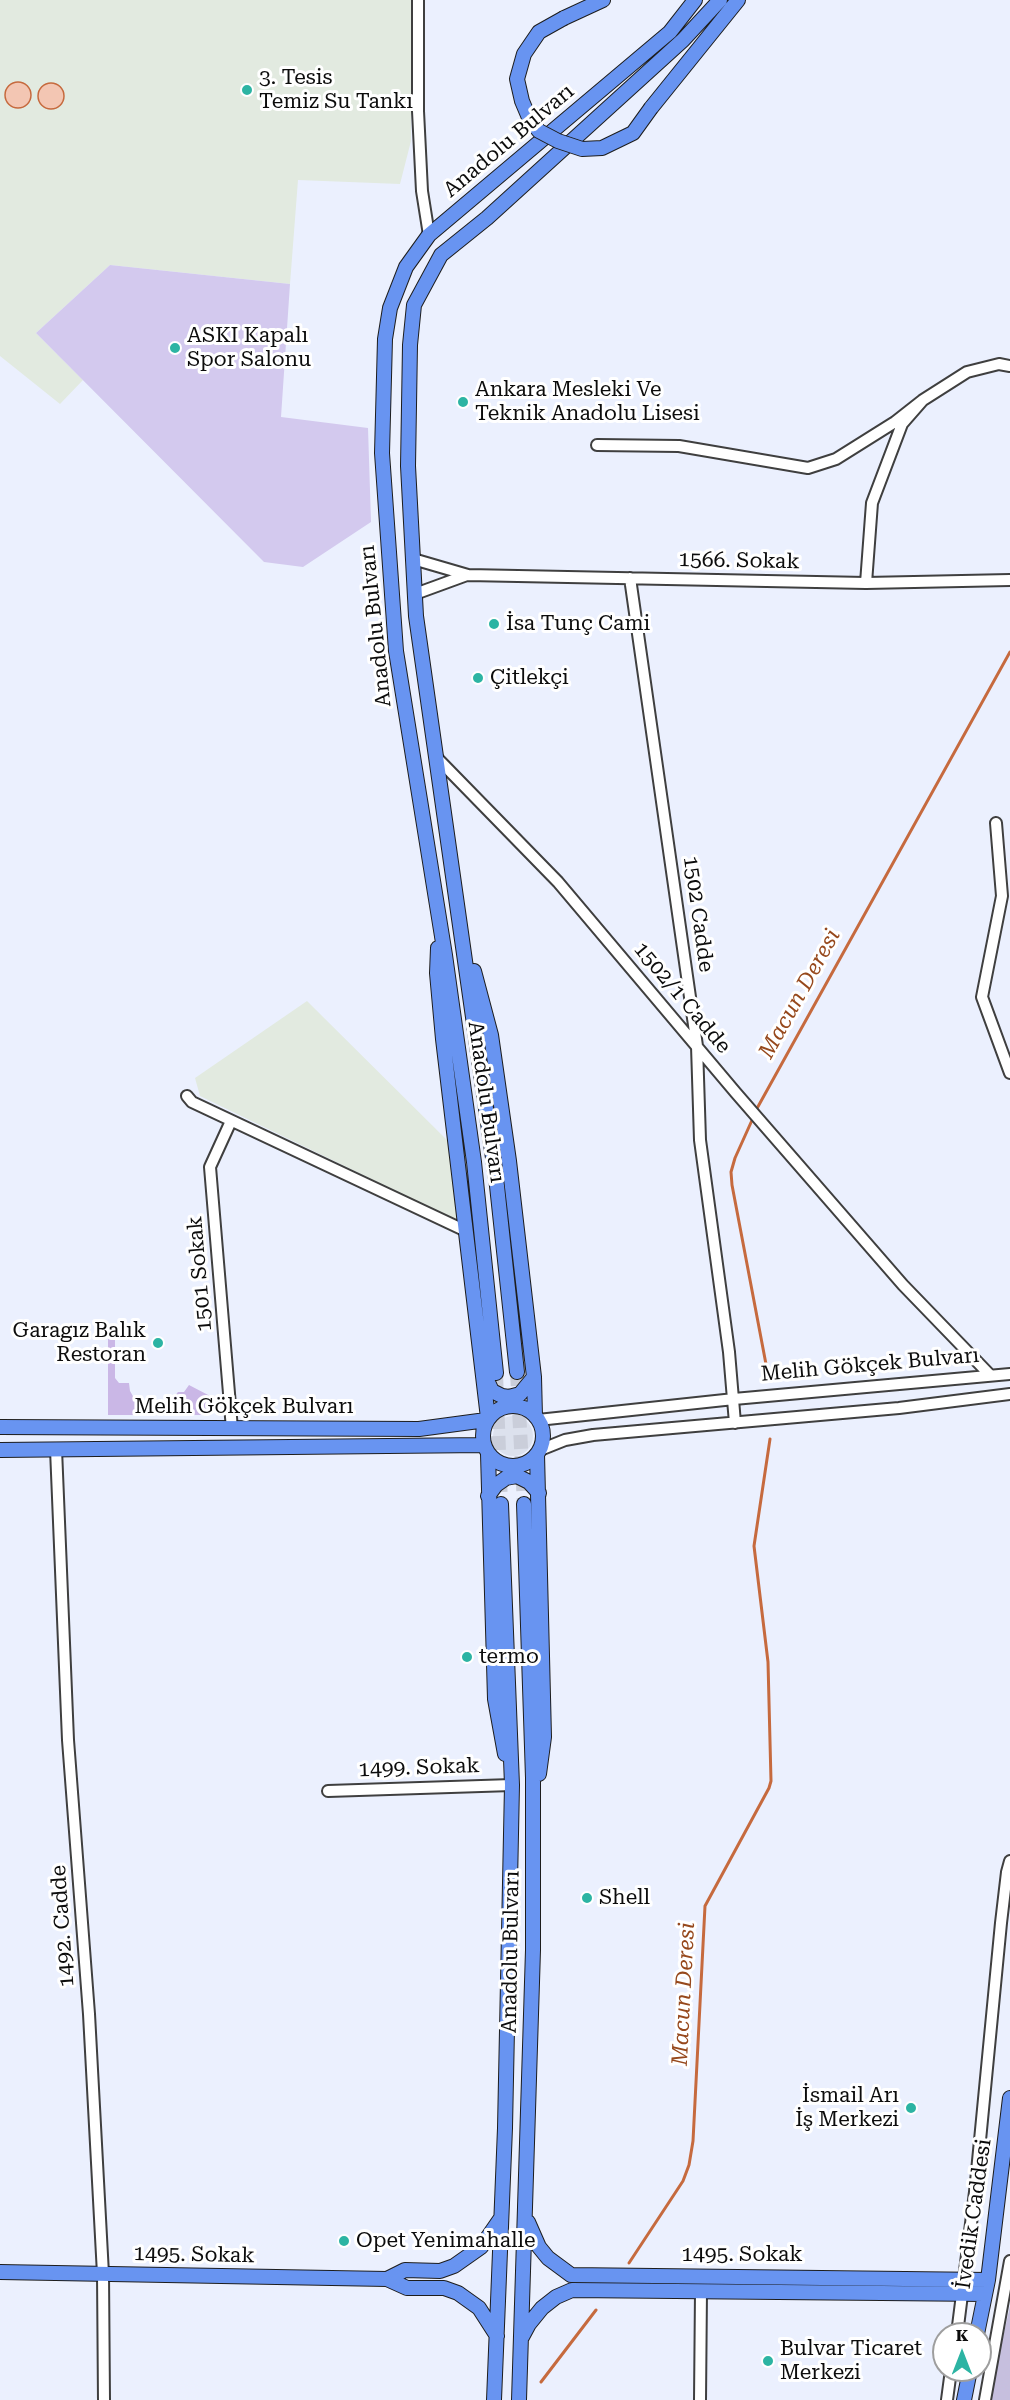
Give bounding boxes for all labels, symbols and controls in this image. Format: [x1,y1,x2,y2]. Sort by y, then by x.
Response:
place label: 3. Tesis Temiz Su Tankı [259,65,413,115]
street label: Anadolu Bulvarı [439,79,579,203]
marker: 3. Tesis Temiz Su Tankı [240,83,254,97]
place label: ASKI Kapalı Spor Salonu [187,323,311,373]
marker: ASKI Kapalı Spor Salonu [168,341,182,355]
place label: Ankara Mesleki Ve Teknik Anadolu Lisesi [475,377,700,427]
marker: Ankara Mesleki Ve Teknik Anadolu Lisesi [456,395,470,409]
street label: Anadolu Bulvarı [355,544,397,708]
street label: 1566. Sokak [678,547,800,575]
place label: İsa Tunç Cami [506,611,650,637]
marker: İsa Tunç Cami [487,617,501,631]
place label: Çitlekçi [490,665,569,691]
marker: Çitlekçi [471,671,485,685]
street label: 1502 Cadde [677,854,719,974]
water label: Macun Deresi [754,925,846,1063]
street label: 1502/1 Cadde [628,937,736,1059]
street label: Anadolu Bulvarı [462,1020,510,1184]
street label: 1501 Sokak [182,1215,218,1333]
place label: Garagız Balık Restoran [13,1318,146,1368]
marker: Garagız Balık Restoran [151,1336,165,1350]
street label: Melih Gökçek Bulvarı [760,1343,980,1387]
street label: Melih Gökçek Bulvarı [134,1394,354,1420]
place label: termo [479,1644,539,1670]
marker: termo [460,1650,474,1664]
street label: 1499. Sokak [358,1753,480,1783]
street label: 1492. Cadde [46,1864,80,1988]
street label: Anadolu Bulvarı [497,1871,525,2033]
place label: Shell [599,1885,650,1911]
marker: Shell [580,1891,594,1905]
water label: Macun Deresi [667,1922,701,2066]
place label: İsmail Arı İş Merkezi [795,2083,899,2133]
marker: İsmail Arı İş Merkezi [904,2101,918,2115]
street label: İvedik Caddesi [951,2137,997,2291]
place label: Opet Yenimahalle [356,2228,536,2254]
marker: Opet Yenimahalle [337,2234,351,2248]
street label: 1495. Sokak [133,2241,255,2269]
street label: 1495. Sokak [681,2242,803,2268]
north arrow [932,2322,992,2382]
text: K [956,2326,968,2345]
place label: Bulvar Ticaret Merkezi [780,2336,922,2386]
marker: Bulvar Ticaret Merkezi [761,2354,775,2368]

